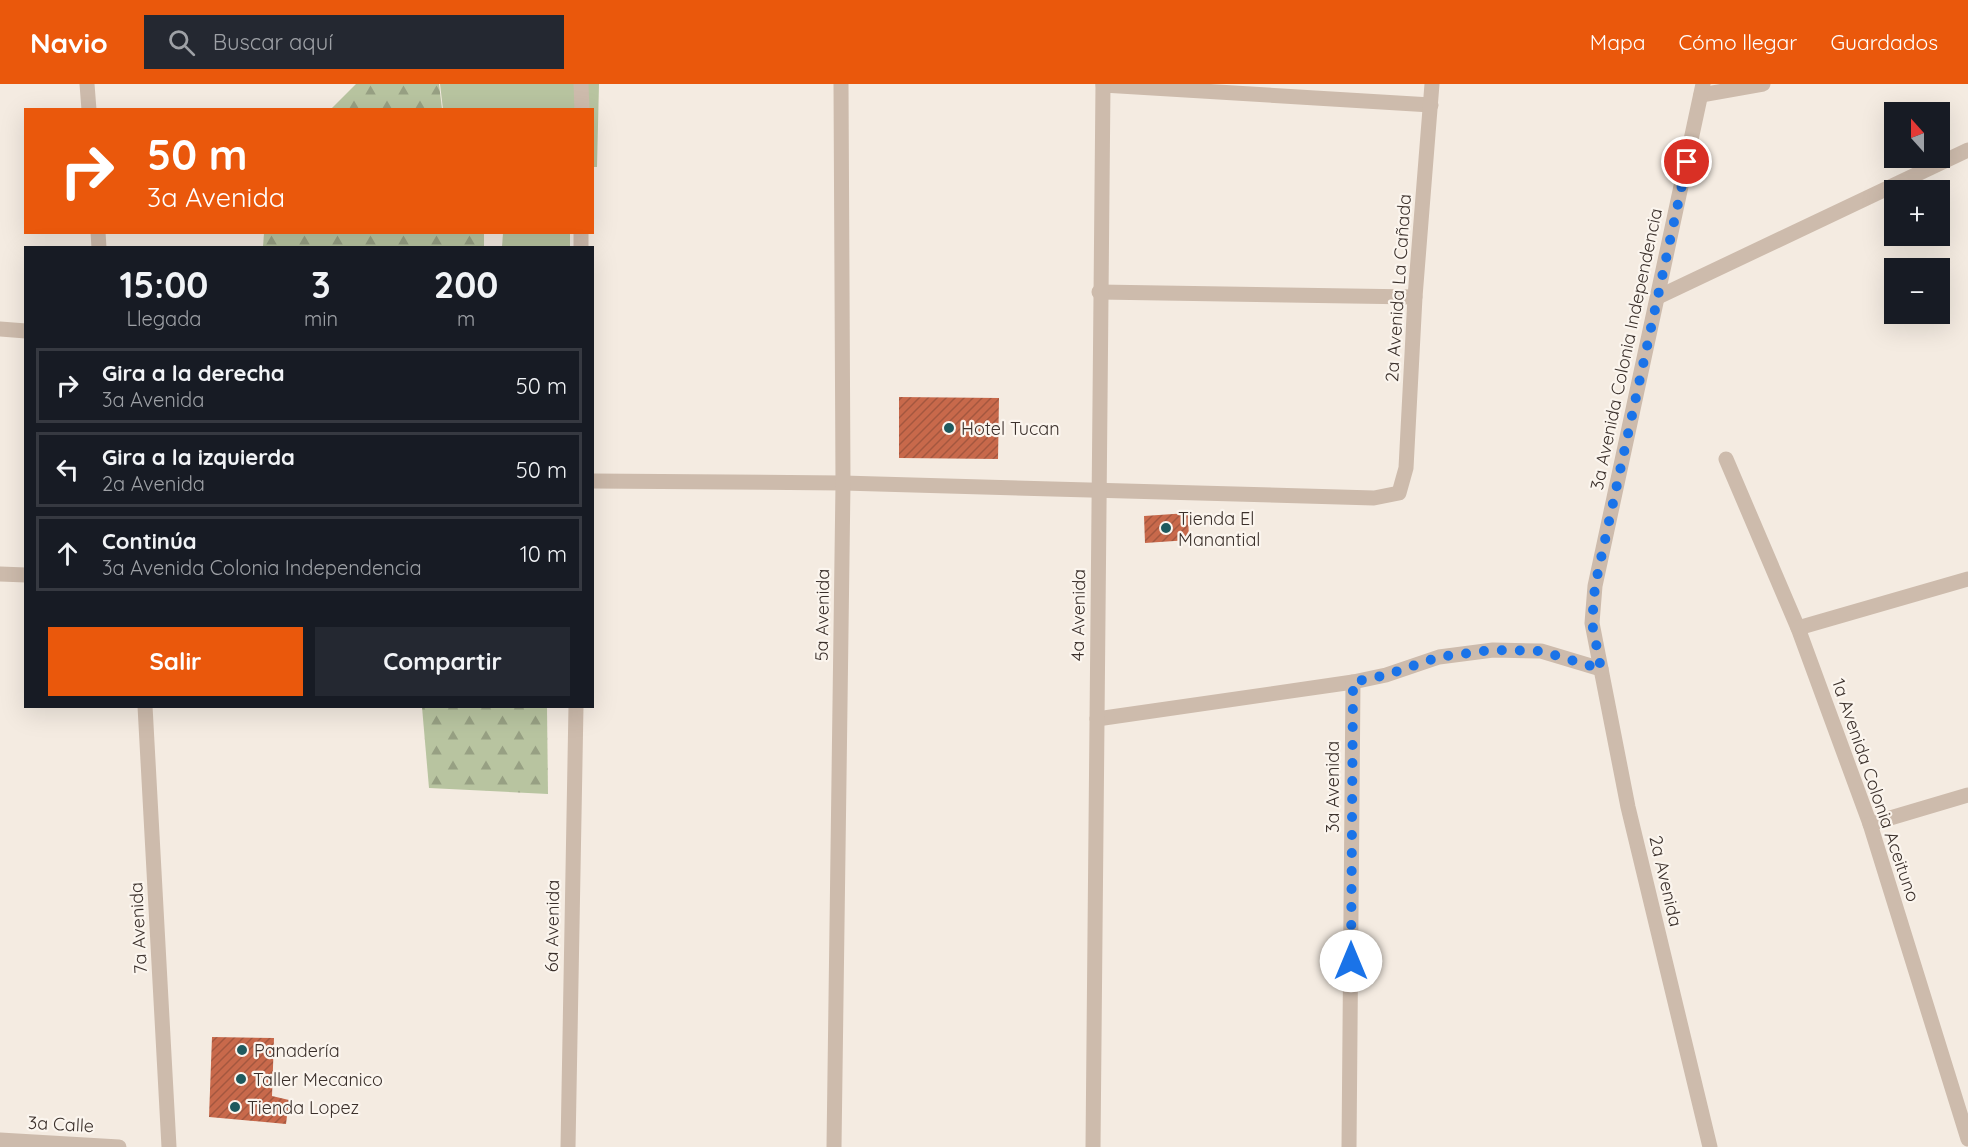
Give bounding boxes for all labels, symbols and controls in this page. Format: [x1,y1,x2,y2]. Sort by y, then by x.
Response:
search box [144,15,564,69]
text: Navio [30,25,108,60]
icon: search [165,26,198,59]
text: Buscar aquí [213,28,333,56]
text: Mapa [1590,29,1645,55]
text: Cómo llegar [1678,29,1797,55]
text: Guardados [1830,29,1938,55]
north arrow [1884,102,1950,168]
map controls [1884,102,1950,324]
text: 50 m [147,128,247,181]
icon: right [48,132,126,210]
pin [1661,136,1712,187]
icon: arrive [1670,145,1703,178]
text: 3a Avenida [147,180,285,214]
button: + [1884,180,1950,246]
street label: 2a Avenida La Cañada [1380,193,1416,383]
street label: 3a Avenida Colonia Independencia [1585,206,1667,492]
button: − [1884,258,1950,324]
text: 15:00 [120,262,208,307]
text: 3 [311,262,331,307]
text: 200 [434,262,498,307]
text: Llegada [126,306,201,331]
text: min [304,306,338,331]
text: m [457,306,475,331]
text: Gira a la derecha [102,359,285,387]
icon: right [51,369,84,402]
text: 50 m [516,372,567,400]
text: 3a Avenida [102,387,204,412]
place label: Hotel Tucan [961,417,1060,440]
marker: Hotel Tucan [942,421,956,435]
text: Gira a la izquierda [102,443,295,471]
icon: left [51,453,84,486]
text: 50 m [516,456,567,484]
text: 2a Avenida [102,471,205,496]
place label: Tienda El Manantial [1178,507,1261,551]
marker: Tienda El Manantial [1159,521,1173,535]
text: Continúa [102,527,197,555]
icon: ahead [51,537,84,570]
text: 10 m [520,540,567,568]
text: 3a Avenida Colonia Independencia [102,555,422,580]
street label: 5a Avenida [810,569,834,661]
street label: 4a Avenida [1066,569,1090,661]
button: Salir [48,627,303,696]
button: Compartir [315,627,570,696]
street label: 1a Avenida Colonia Aceituno [1827,675,1925,905]
street label: 3a Avenida [1321,741,1344,833]
street label: 2a Avenida [1644,833,1688,929]
street label: 6a Avenida [540,880,564,972]
street label: 7a Avenida [124,882,152,974]
position arrow [1319,929,1383,993]
place label: Panadería [254,1039,340,1062]
marker: Panadería [235,1043,249,1057]
place label: Taller Mecanico [253,1068,383,1091]
marker: Taller Mecanico [234,1072,248,1086]
place label: Tienda Lopez [247,1096,359,1119]
marker: Tienda Lopez [228,1100,242,1114]
street label: 3a Calle [27,1111,95,1137]

